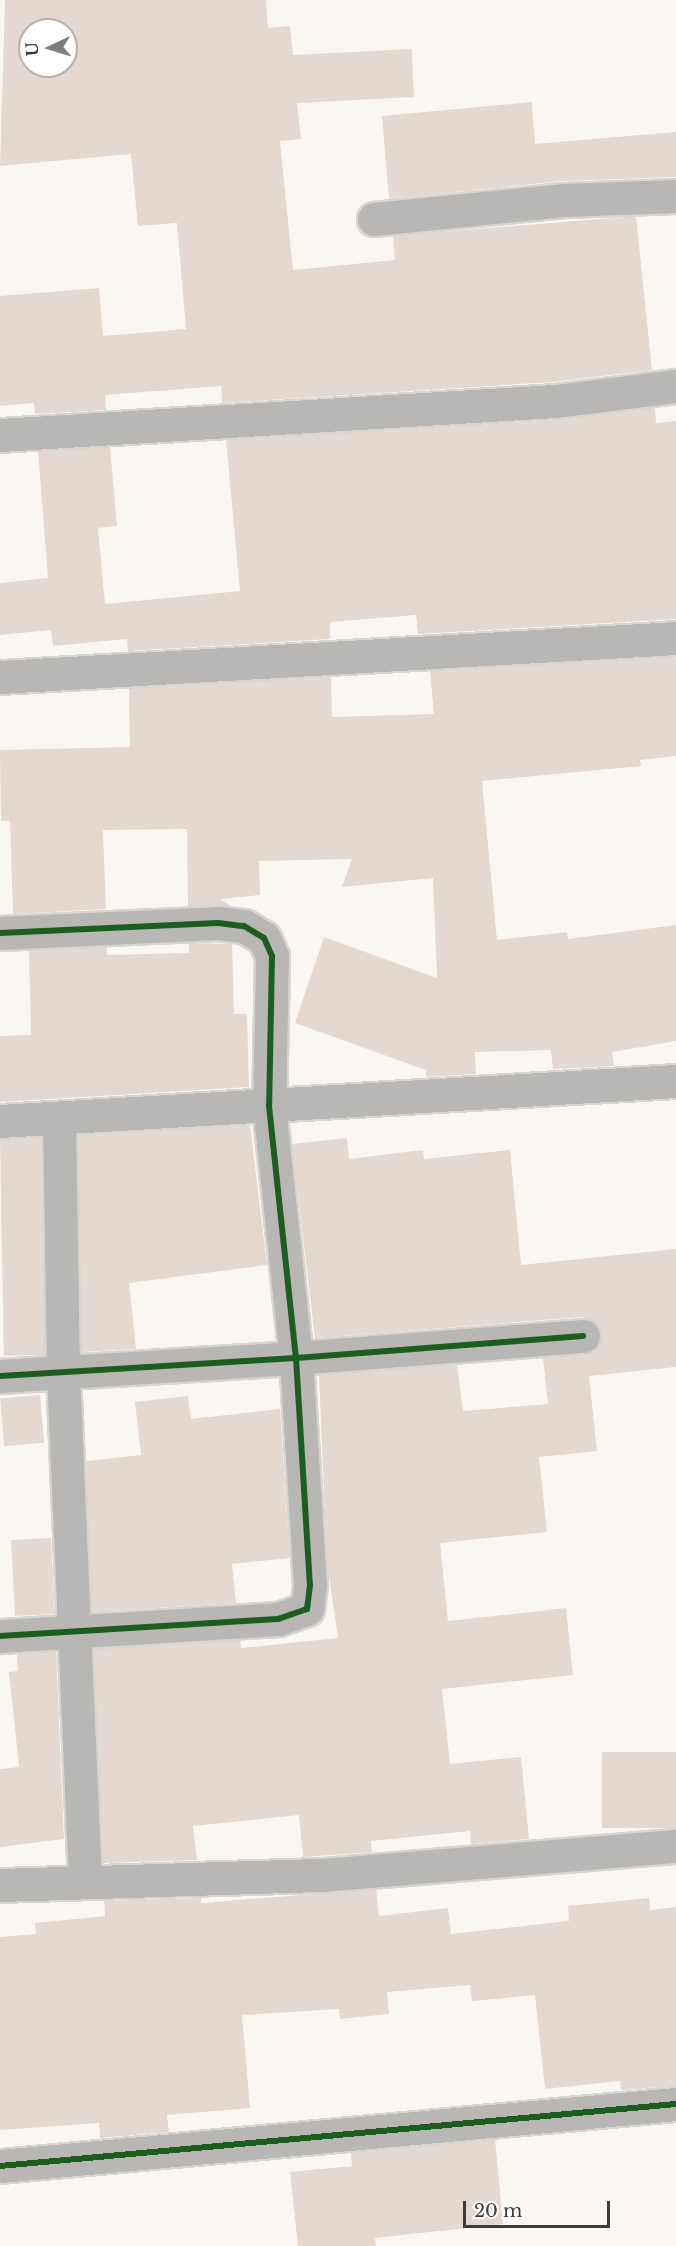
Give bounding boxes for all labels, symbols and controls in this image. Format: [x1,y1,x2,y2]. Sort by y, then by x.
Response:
north arrow [18,18,78,78]
text: U [22,41,43,57]
scale bar [466,2189,613,2227]
text: 20 m [474,2200,522,2222]

